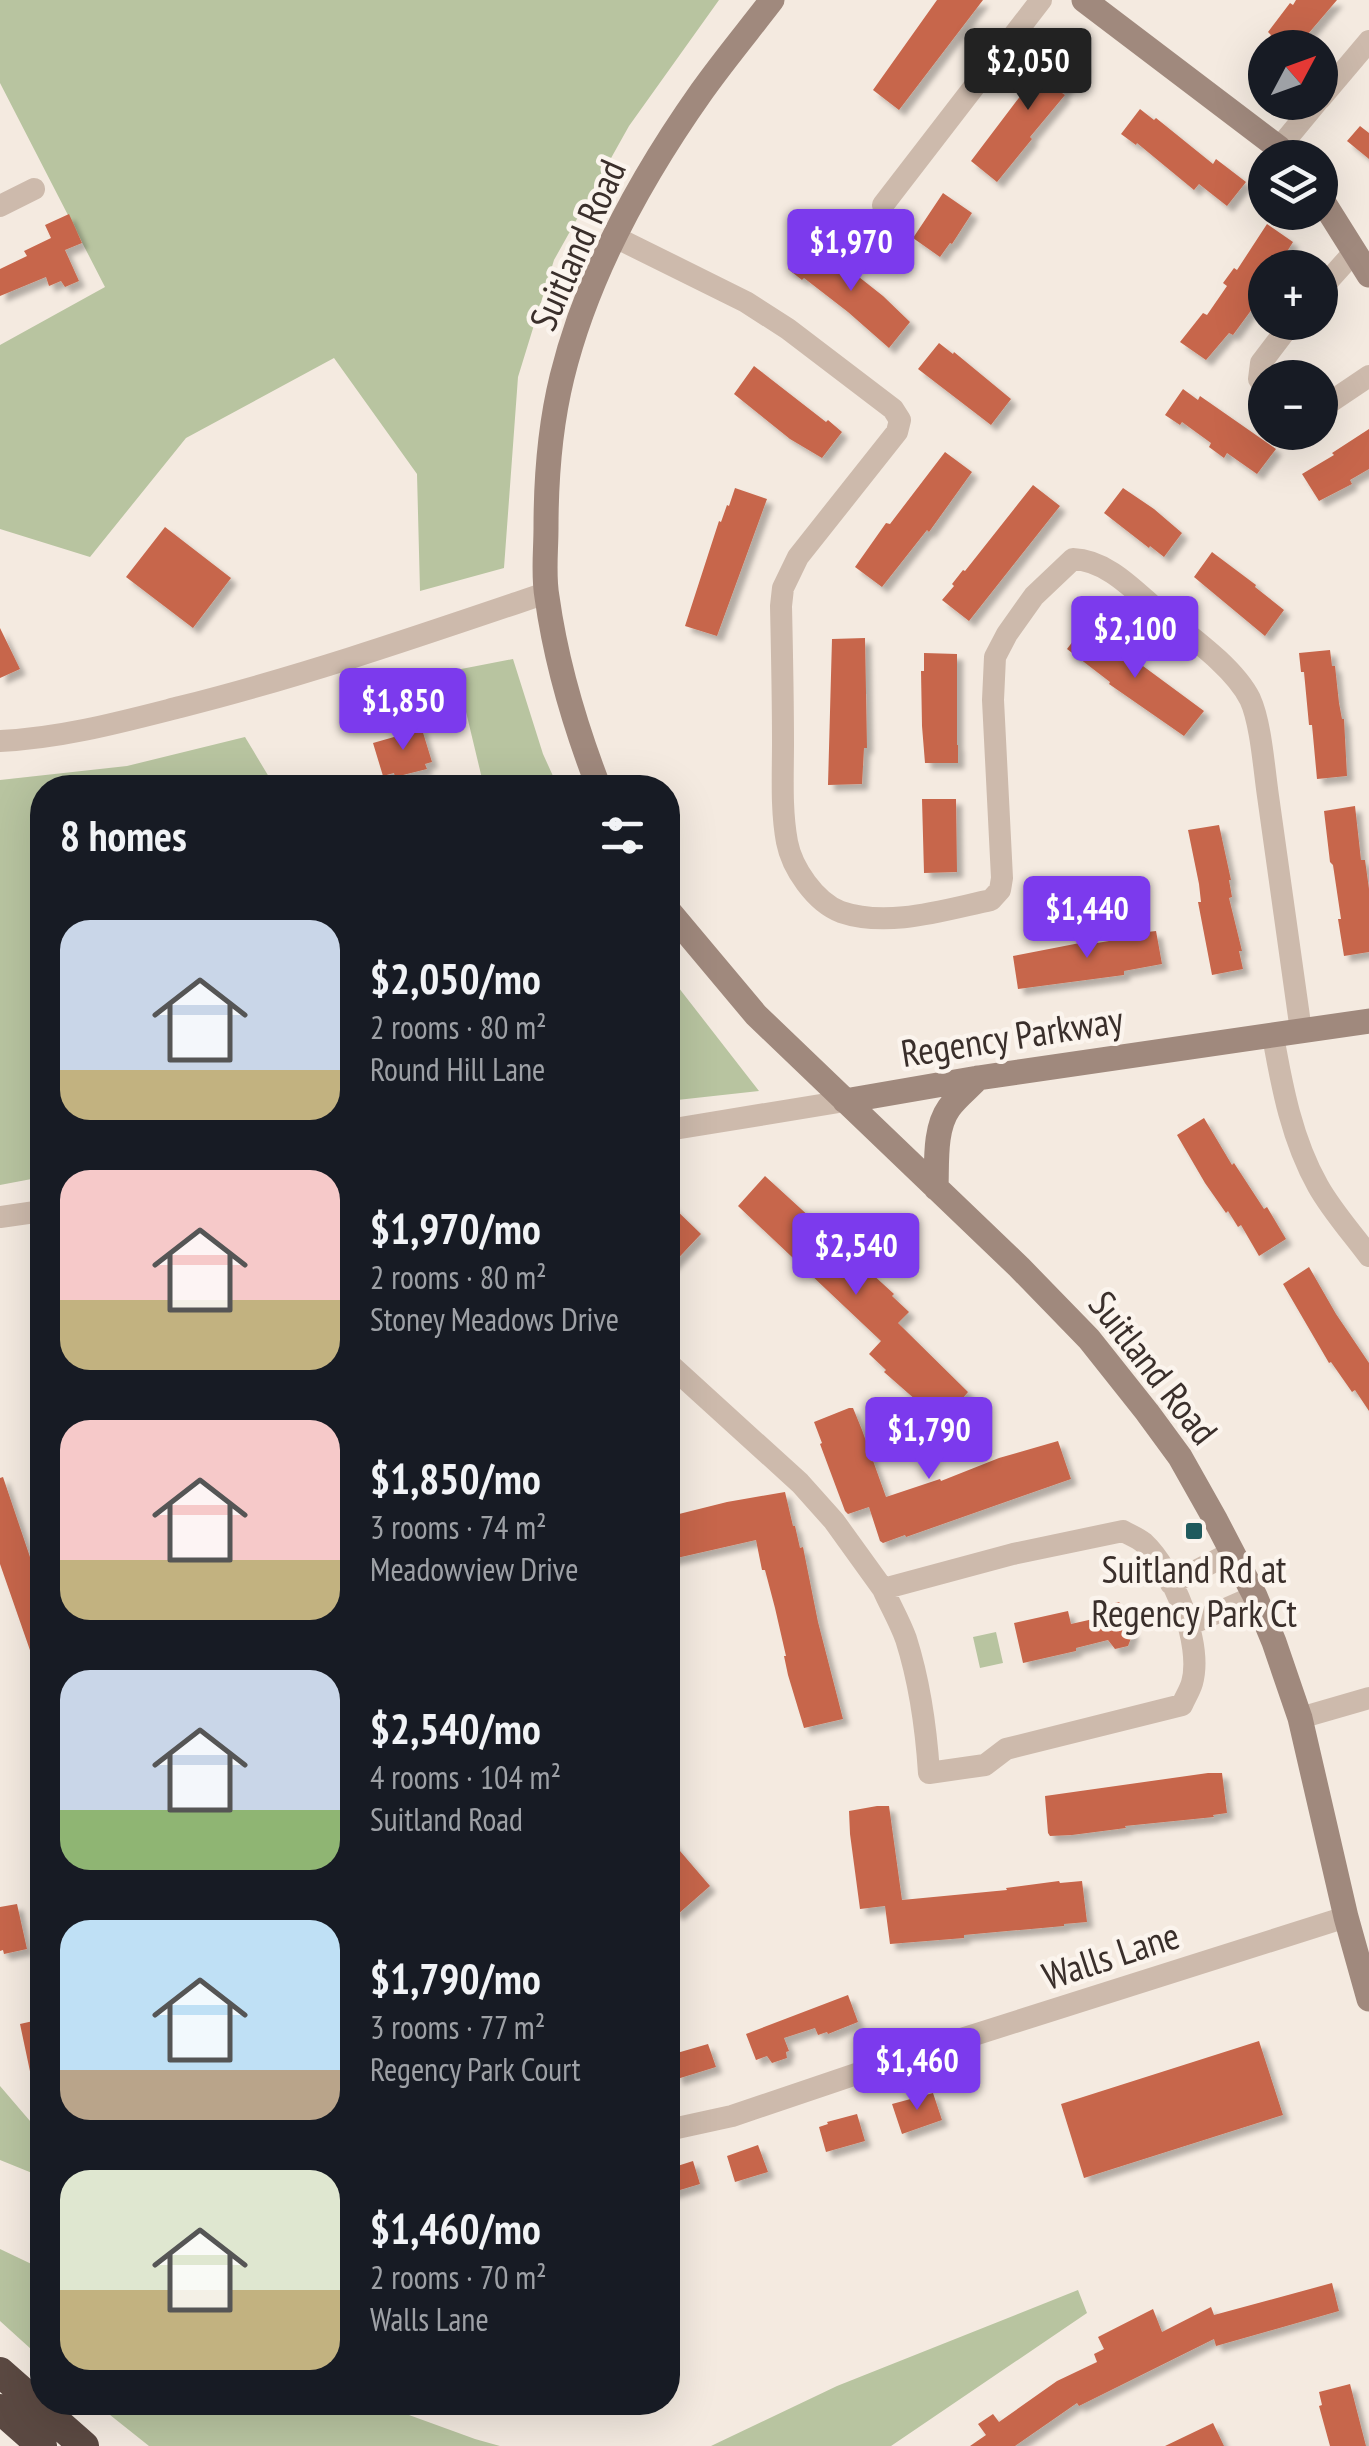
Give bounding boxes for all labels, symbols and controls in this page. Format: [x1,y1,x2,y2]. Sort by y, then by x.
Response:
pin: $2,050 [947,28,1109,113]
north arrow [1248,30,1338,120]
map controls [1248,30,1338,450]
text: $2,050 [986,39,1070,81]
button: layers [1248,140,1338,230]
street label: Suitland Road [517,152,636,337]
pin: $1,970 [770,209,932,294]
text: $1,970 [809,220,893,262]
button: + [1248,250,1338,340]
button: − [1248,360,1338,450]
pin: $2,100 [1054,596,1216,681]
text: $2,100 [1093,607,1177,649]
pin: $1,850 [322,668,484,753]
text: $1,850 [361,679,445,721]
text: 8 homes [60,808,187,863]
icon: filters [595,808,650,863]
pin: $1,440 [1006,876,1168,961]
text: $1,440 [1045,887,1129,929]
text: $2,050/mo [370,951,541,1006]
icon: home [140,960,260,1080]
street label: Regency Parkway [897,994,1127,1077]
text: 2 rooms · 80 m² [370,1006,547,1048]
text: Round Hill Lane [370,1048,545,1090]
text: $1,970/mo [370,1201,541,1256]
icon: home [140,1210,260,1330]
pin: $2,540 [775,1213,937,1298]
text: $2,540 [814,1224,898,1266]
text: 2 rooms · 80 m² [370,1256,547,1298]
street label: Suitland Road [1079,1280,1229,1454]
text: Stoney Meadows Drive [370,1298,619,1340]
pin: $1,790 [848,1397,1010,1482]
text: $1,790 [887,1408,971,1450]
text: $1,850/mo [370,1451,541,1506]
icon: home [140,1460,260,1580]
text: 3 rooms · 74 m² [370,1506,547,1548]
marker: Suitland Rd at Regency Park Ct [1183,1520,1205,1542]
place label: Suitland Rd at Regency Park Ct [1091,1544,1297,1637]
text: Meadowview Drive [370,1548,578,1590]
text: $2,540/mo [370,1701,541,1756]
icon: home [140,1710,260,1830]
text: 4 rooms · 104 m² [370,1756,561,1798]
text: Suitland Road [370,1798,523,1840]
street label: Walls Lane [1036,1910,1185,2000]
text: $1,790/mo [370,1951,541,2006]
icon: home [140,1960,260,2080]
text: 3 rooms · 77 m² [370,2006,545,2048]
pin: $1,460 [836,2028,998,2113]
text: $1,460 [875,2039,959,2081]
text: Regency Park Court [370,2048,581,2090]
text: $1,460/mo [370,2201,541,2256]
icon: home [140,2210,260,2330]
text: 2 rooms · 70 m² [370,2256,547,2298]
text: Walls Lane [370,2298,489,2340]

